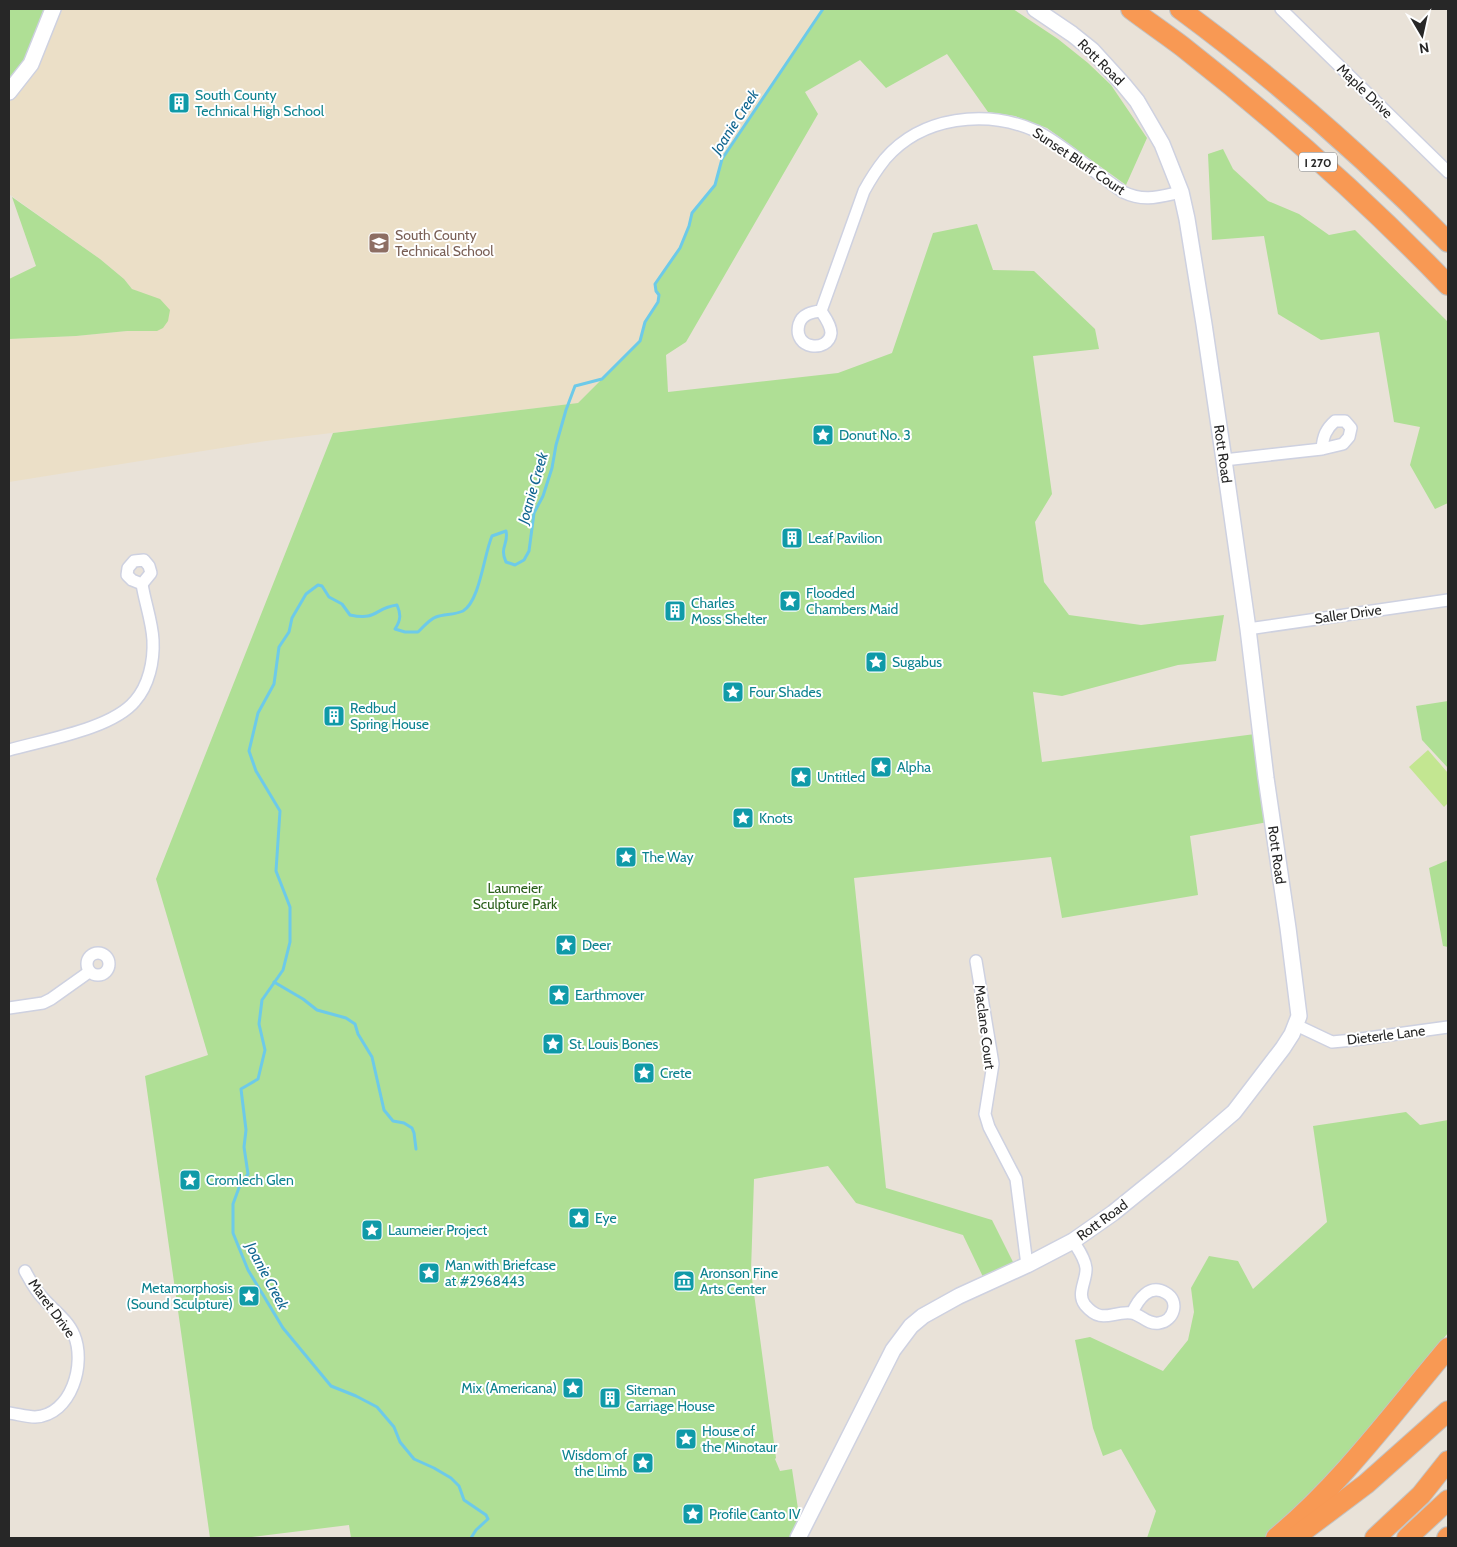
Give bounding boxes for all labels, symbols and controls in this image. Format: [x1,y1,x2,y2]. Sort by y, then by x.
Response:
north arrow [1397,10,1447,60]
street label: Rott Road [1074,35,1128,89]
text: N [1418,38,1430,58]
street label: Maple Drive [1333,60,1397,122]
place label: South County Technical High School [195,86,325,120]
water label: Joanie Creek [706,86,763,159]
building icon: South County Technical High School [167,91,191,115]
street label: Sunset Bluff Court [1029,123,1129,199]
road number: I 270 [1299,152,1337,172]
place label: South County Technical School [395,226,494,260]
school or university icon: South County Technical School [367,231,391,255]
place icon: Donut No. 3 [811,423,835,447]
street label: Rott Road [1210,424,1236,484]
place label: Donut No. 3 [839,426,911,444]
water label: Joanie Creek [514,450,552,528]
building icon: Leaf Pavilion [780,526,804,550]
place label: Leaf Pavilion [808,529,883,547]
place label: Flooded Chambers Maid [806,584,898,618]
place icon: Flooded Chambers Maid [778,589,802,613]
place label: Charles Moss Shelter [691,594,768,628]
building icon: Charles Moss Shelter [663,599,687,623]
street label: Saller Drive [1313,600,1383,628]
place icon: Sugabus [864,650,888,674]
place label: Sugabus [892,653,942,671]
place icon: Four Shades [721,680,745,704]
place label: Four Shades [749,683,822,701]
place label: Redbud Spring House [350,699,429,733]
building icon: Redbud Spring House [322,704,346,728]
place icon: Alpha [869,755,893,779]
place label: Alpha [897,758,931,776]
place icon: Untitled [789,765,813,789]
place label: Untitled [817,768,865,786]
place icon: Knots [731,806,755,830]
place label: Knots [759,809,793,827]
street label: Rott Road [1264,825,1290,885]
place icon: The Way [614,845,638,869]
place label: The Way [642,848,693,866]
park label: Laumeier Sculpture Park [473,879,558,913]
place icon: Deer [554,933,578,957]
place label: Deer [582,936,611,954]
place icon: Earthmover [547,983,571,1007]
street label: Maclane Court [971,984,999,1071]
place label: Earthmover [575,986,645,1004]
street label: Dieterle Lane [1346,1021,1426,1049]
place icon: St. Louis Bones [541,1032,565,1056]
place label: St. Louis Bones [569,1035,659,1053]
place icon: Crete [632,1061,656,1085]
place label: Crete [660,1064,692,1082]
place icon: Cromlech Glen [178,1168,202,1192]
place label: Cromlech Glen [206,1171,294,1189]
street label: Rott Road [1073,1195,1131,1245]
place icon: Eye [567,1206,591,1230]
place label: Eye [595,1209,617,1227]
place icon: Laumeier Project [360,1218,384,1242]
place label: Laumeier Project [388,1221,488,1239]
water label: Joanie Creek [241,1238,292,1313]
place label: Man with Briefcase at #2968443 [445,1256,556,1290]
place icon: Man with Briefcase at #2968443 [417,1261,441,1285]
place label: Aronson Fine Arts Center [700,1264,778,1298]
museum icon: Aronson Fine Arts Center [672,1269,696,1293]
street label: Maret Drive [25,1275,79,1341]
place label: Metamorphosis (Sound Sculpture) [126,1279,233,1313]
place icon: Metamorphosis (Sound Sculpture) [237,1284,261,1308]
place icon: Mix (Americana) [561,1376,585,1400]
place label: Mix (Americana) [461,1379,557,1397]
place label: Siteman Carriage House [626,1381,715,1415]
building icon: Siteman Carriage House [598,1386,622,1410]
place label: House of the Minotaur [702,1422,778,1456]
place icon: House of the Minotaur [674,1427,698,1451]
place label: Wisdom of the Limb [562,1446,627,1480]
place icon: Wisdom of the Limb [631,1451,655,1475]
place icon: Profile Canto IV [681,1502,705,1526]
place label: Profile Canto IV [709,1505,801,1523]

